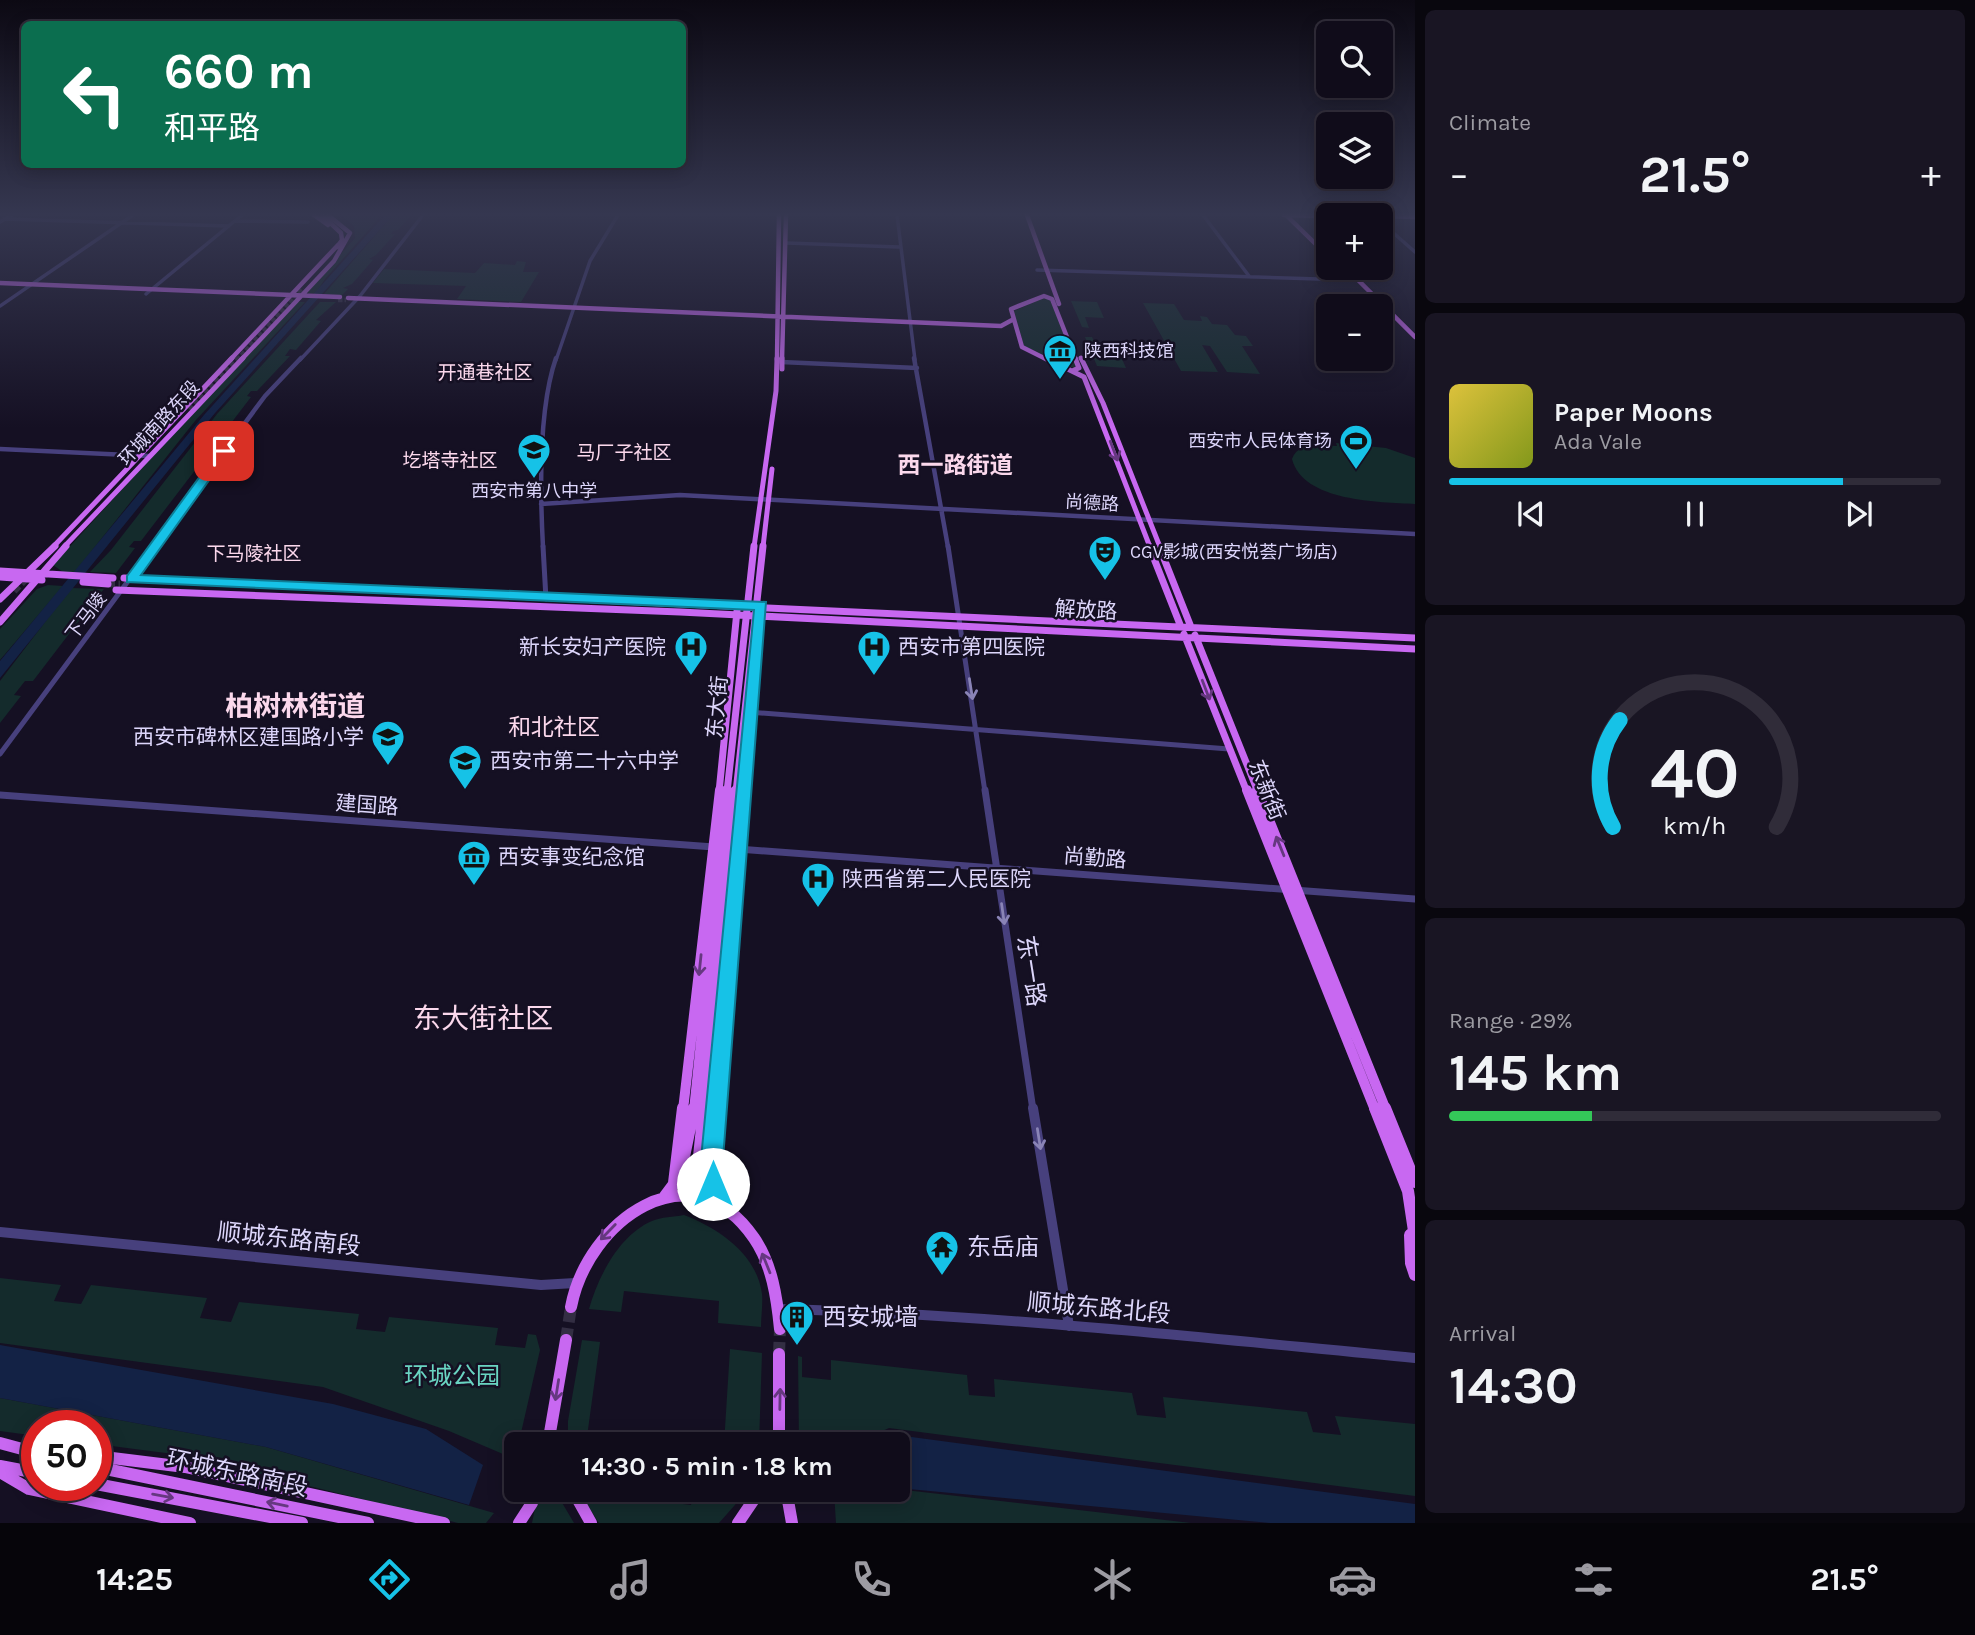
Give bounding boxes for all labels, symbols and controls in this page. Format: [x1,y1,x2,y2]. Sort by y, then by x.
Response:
map controls [1316,21,1393,371]
button: search [1316,21,1393,98]
text: 660 m [164,43,313,100]
icon: left [49,49,140,140]
text: Climate [1449,109,1531,136]
text: 和平路 [164,110,260,147]
button: layers [1316,112,1393,189]
text: 21.5° [1639,144,1751,205]
text: − [1449,152,1469,197]
text: + [1921,152,1941,197]
button: + [1316,203,1393,280]
button: − [1316,294,1393,371]
museum icon: 陕西科技馆 [1041,332,1079,381]
place label: 陕西科技馆 [1084,340,1174,362]
district label: 开通巷社区 [437,362,533,384]
street label: 环城南路东段 [114,376,204,470]
text: Paper Moons [1554,397,1713,428]
pin [194,421,254,481]
sports icon: 西安市人民体育场 [1337,422,1375,471]
text: Ada Vale [1554,428,1642,455]
place label: 西安市人民体育场 [1188,430,1332,452]
school or university icon: 西安市第八中学 [515,431,553,480]
icon: arrive [205,432,243,470]
one-way arrow [1108,440,1121,462]
district label: 马厂子社区 [576,442,672,464]
district label: 圪塔寺社区 [402,450,498,472]
district label: 西一路街道 [898,452,1013,479]
place label: 西安市第八中学 [471,480,597,502]
street label: 尚德路 [1064,491,1120,515]
icon: previous [1512,495,1550,533]
icon: pause [1676,495,1714,533]
icon: next [1840,495,1878,533]
theatre icon: CGV影城(西安悦荟广场店) [1086,533,1124,582]
place label: CGV影城(西安悦荟广场店) [1130,541,1338,563]
district label: 下马陵社区 [206,543,302,565]
street label: 下马陵 [61,588,111,644]
street label: 解放路 [1054,596,1118,624]
hospital icon: 新长安妇产医院 [672,628,710,677]
hospital icon: 西安市第四医院 [855,628,893,677]
place label: 新长安妇产医院 [519,635,666,659]
place label: 西安市第四医院 [898,635,1045,659]
street label: 东大街 [702,675,732,739]
one-way arrow [964,677,977,700]
one-way arrow [1201,679,1214,701]
district label: 柏树林街道 [225,690,365,723]
district label: 和北社区 [508,714,600,741]
school or university icon: 西安市碑林区建国路小学 [369,718,407,767]
place label: 西安市碑林区建国路小学 [133,725,364,749]
text: 40 [1650,731,1740,816]
school or university icon: 西安市第二十六中学 [446,742,484,791]
place label: 西安市第二十六中学 [490,749,679,773]
street label: 东新街 [1244,756,1290,824]
street label: 建国路 [335,791,399,819]
text: km/h [1663,811,1727,840]
one-way arrow [1272,836,1285,858]
museum icon: 西安事变纪念馆 [455,838,493,887]
street label: 尚勤路 [1063,844,1127,872]
place label: 西安事变纪念馆 [498,845,645,869]
hospital icon: 陕西省第二人民医院 [799,860,837,909]
place label: 陕西省第二人民医院 [842,867,1031,891]
one-way arrow [996,902,1009,925]
street label: 东一路 [1012,933,1050,1009]
one-way arrow [693,953,706,976]
district label: 东大街社区 [413,1002,553,1035]
text: Range · 29% [1449,1007,1573,1034]
text: 145 km [1449,1042,1622,1103]
one-way arrow [1033,1127,1046,1149]
position arrow [676,1147,750,1221]
street label: 顺城东路南段 [216,1218,362,1260]
one-way arrow [600,1223,617,1240]
temple icon: 东岳庙 [923,1228,961,1277]
place label: 东岳庙 [967,1233,1039,1261]
one-way arrow [759,1253,772,1274]
street label: 顺城东路北段 [1026,1288,1172,1328]
building icon: 西安城墙 [778,1298,816,1347]
place label: 西安城墙 [822,1303,918,1331]
text: Arrival [1449,1320,1516,1347]
text: 14:30 [1449,1355,1578,1416]
park label: 环城公园 [404,1362,500,1390]
one-way arrow [550,1378,563,1401]
one-way arrow [773,1388,786,1411]
speed limit sign: 50 [21,1410,112,1501]
street label: 环城东路南段 [164,1444,310,1502]
text: 14:30 · 5 min · 1.8 km [581,1451,833,1482]
one-way arrow [151,1490,174,1504]
one-way arrow [266,1496,289,1510]
icon: directions [365,1555,414,1604]
icon: music [606,1555,655,1604]
icon: phone [847,1555,896,1604]
icon: climate [1088,1555,1137,1604]
icon: car [1328,1555,1377,1604]
icon: filters [1569,1555,1618,1604]
text: 14:25 [96,1561,173,1598]
text: 21.5° [1810,1561,1879,1598]

